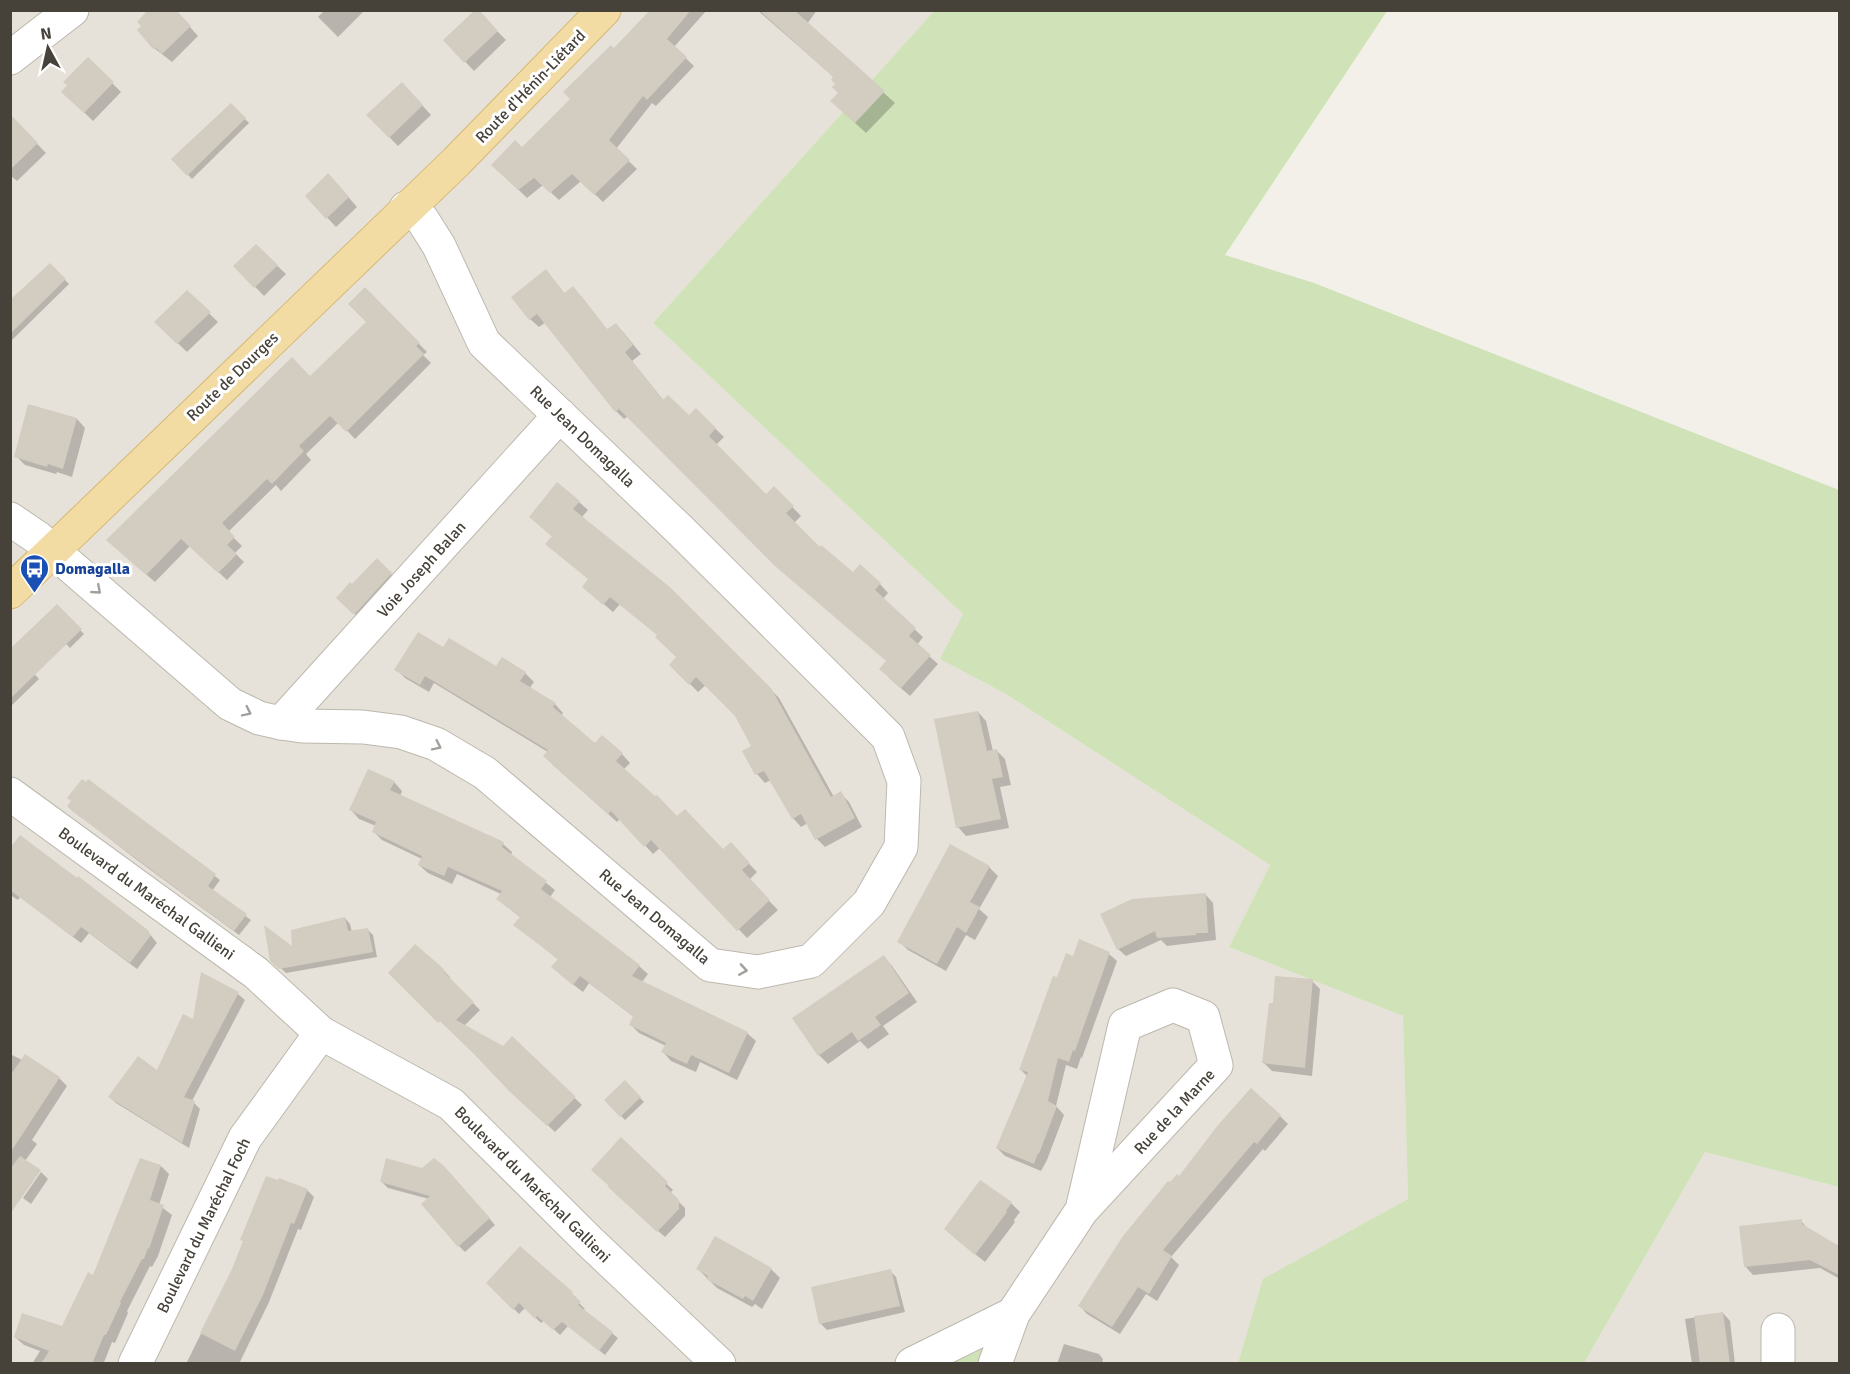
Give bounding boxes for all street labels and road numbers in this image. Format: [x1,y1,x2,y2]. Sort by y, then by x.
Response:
street label: Route d'Hénin-Liétard [472,26,590,148]
street label: Route de Dourges [183,328,283,426]
street label: Rue Jean Domagalla [526,381,639,492]
street label: Voie Joseph Balan [373,517,470,622]
street label: Boulevard du Maréchal Gallieni [54,823,239,965]
street label: Rue Jean Domagalla [595,865,714,969]
street label: Rue de la Marne [1130,1065,1219,1159]
street label: Boulevard du Maréchal Gallieni [450,1102,615,1267]
street label: Boulevard du Maréchal Foch [153,1134,255,1316]

